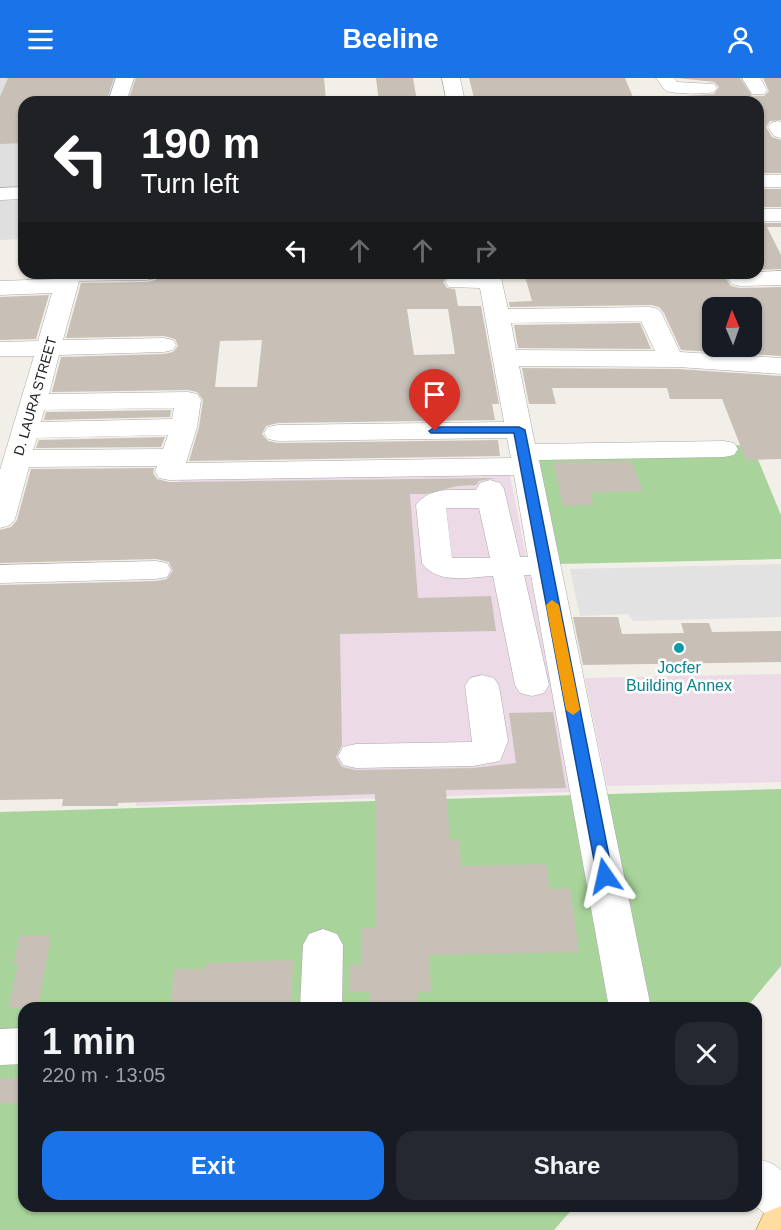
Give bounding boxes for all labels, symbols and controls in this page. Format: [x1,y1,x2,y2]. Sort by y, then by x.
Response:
icon: menu [24,23,57,56]
icon: person [724,23,757,56]
text: Beeline [342,24,439,54]
icon: left [42,120,120,198]
text: 190 m [141,120,260,167]
text: Turn left [141,169,239,199]
icon: left [280,234,313,267]
icon: ahead [343,234,376,267]
icon: ahead [406,234,439,267]
icon: right [469,234,502,267]
north arrow [702,297,762,357]
map controls [702,297,762,357]
street label: D. LAURA STREET [10,334,60,457]
pin [409,369,460,431]
icon: arrive [418,378,451,411]
marker: Jocfer Building Annex [672,641,686,655]
place label: Jocfer Building Annex [626,659,732,694]
position arrow [573,844,637,908]
text: 1 min [42,1021,136,1062]
button: close [675,1022,738,1085]
text: 220 m · 13:05 [42,1064,165,1086]
button: Exit [42,1131,384,1200]
button: Share [396,1131,738,1200]

